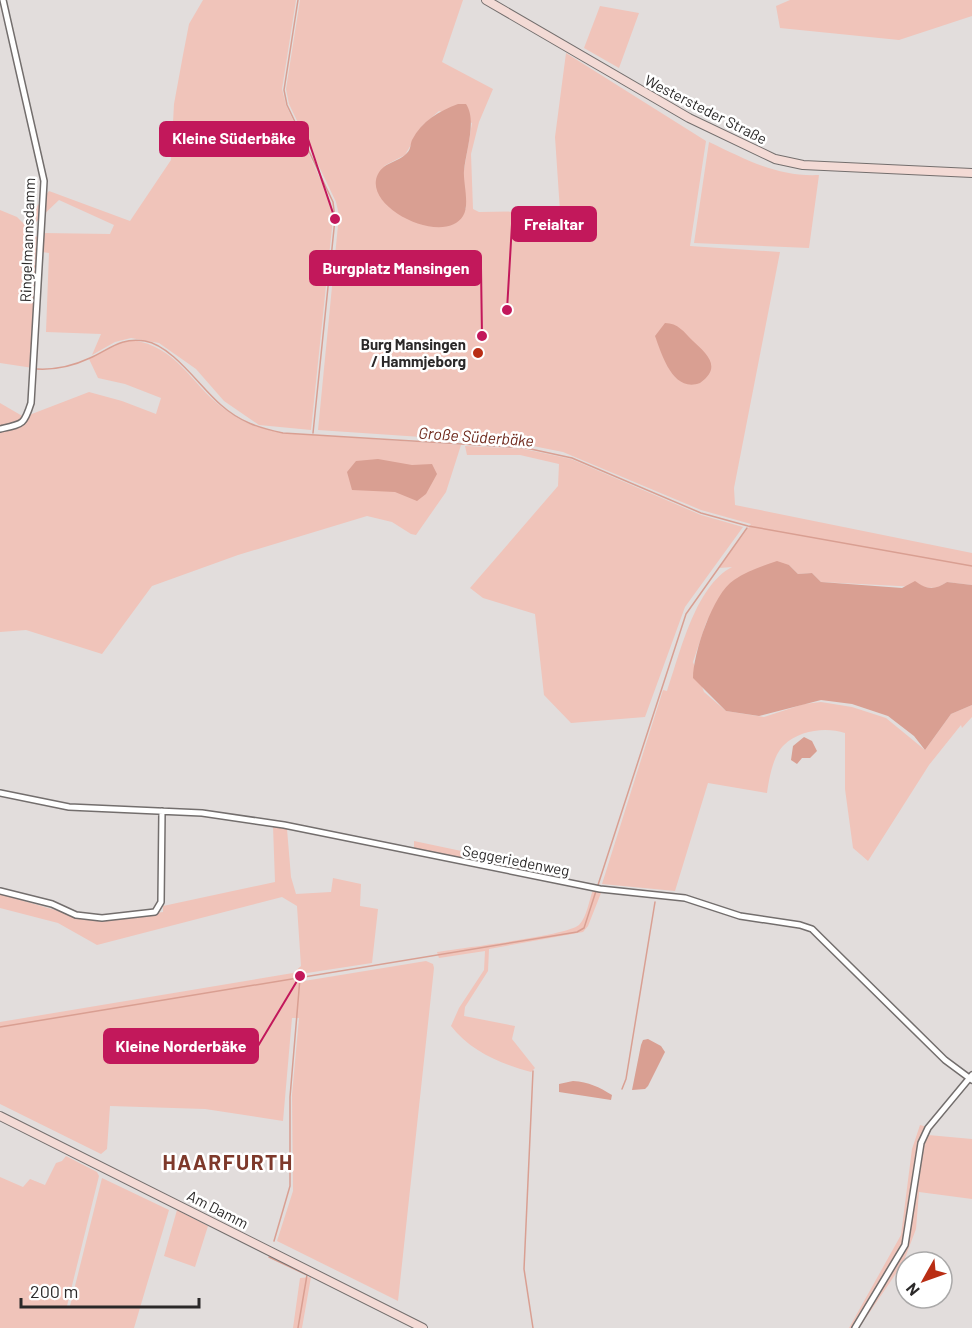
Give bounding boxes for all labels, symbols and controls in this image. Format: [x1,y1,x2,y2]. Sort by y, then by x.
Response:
street label: Westersteder Straße [642,70,770,148]
callout: Kleine Süderbäke [160,122,308,156]
text: Kleine Süderbäke [172,128,296,147]
street label: Ringelmannsdamm [16,177,38,303]
callout: Freialtar [512,207,596,241]
text: Freialtar [524,214,584,233]
callout: Burgplatz Mansingen [310,251,481,285]
text: Burgplatz Mansingen [323,258,470,277]
place label: Burg Mansingen / Hammjeborg [361,335,466,370]
marker: Burg Mansingen / Hammjeborg [471,346,485,360]
water label: Große Süderbäke [418,422,534,450]
street label: Seggeriedenweg [461,841,571,879]
callout: Kleine Norderbäke [104,1029,258,1063]
text: Kleine Norderbäke [116,1036,247,1055]
district label: HAARFURTH [162,1149,294,1174]
street label: Am Damm [184,1186,252,1232]
north arrow [894,1250,954,1310]
scale bar [21,1271,200,1309]
text: 200 m [30,1280,78,1302]
text: N [901,1280,923,1300]

